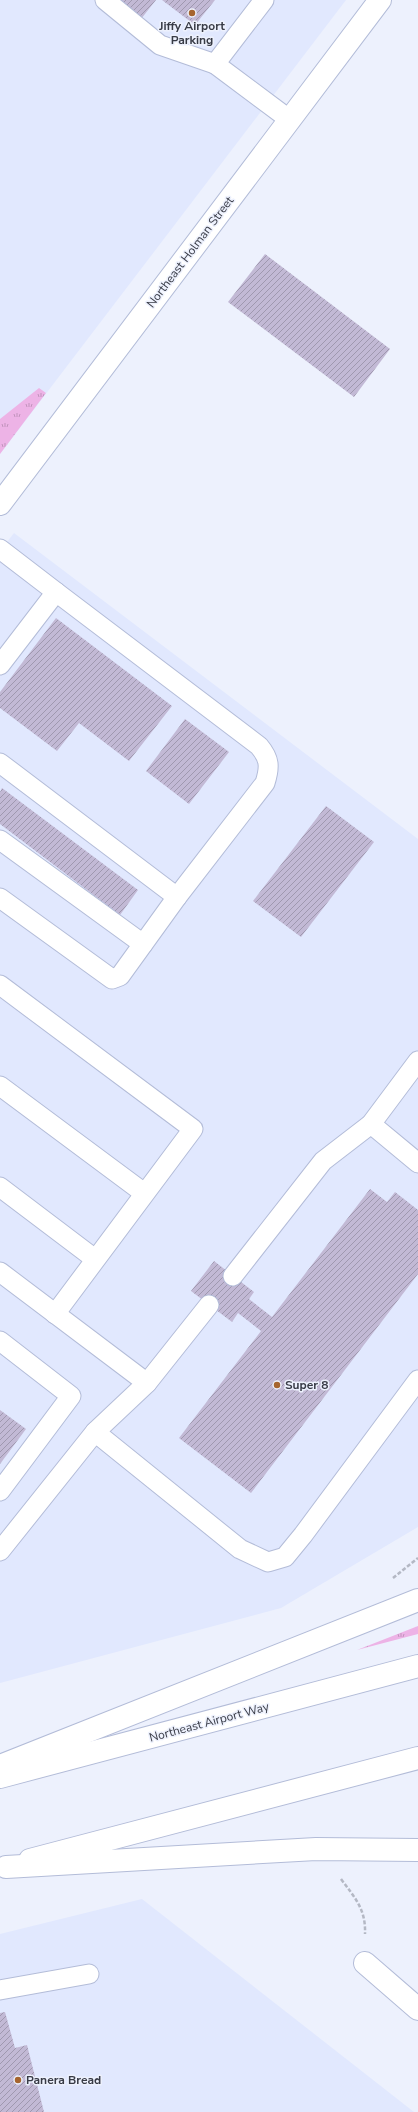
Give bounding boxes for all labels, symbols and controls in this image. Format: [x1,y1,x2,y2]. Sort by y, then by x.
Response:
marker: Jiffy Airport Parking [187,8,197,18]
place label: Jiffy Airport Parking [158,18,225,48]
street label: Northeast Holman Street [143,192,238,311]
place label: Super 8 [285,1377,328,1393]
marker: Super 8 [272,1380,282,1390]
street label: Northeast Airport Way [147,1698,271,1746]
place label: Panera Bread [26,2072,101,2088]
marker: Panera Bread [13,2075,23,2085]

